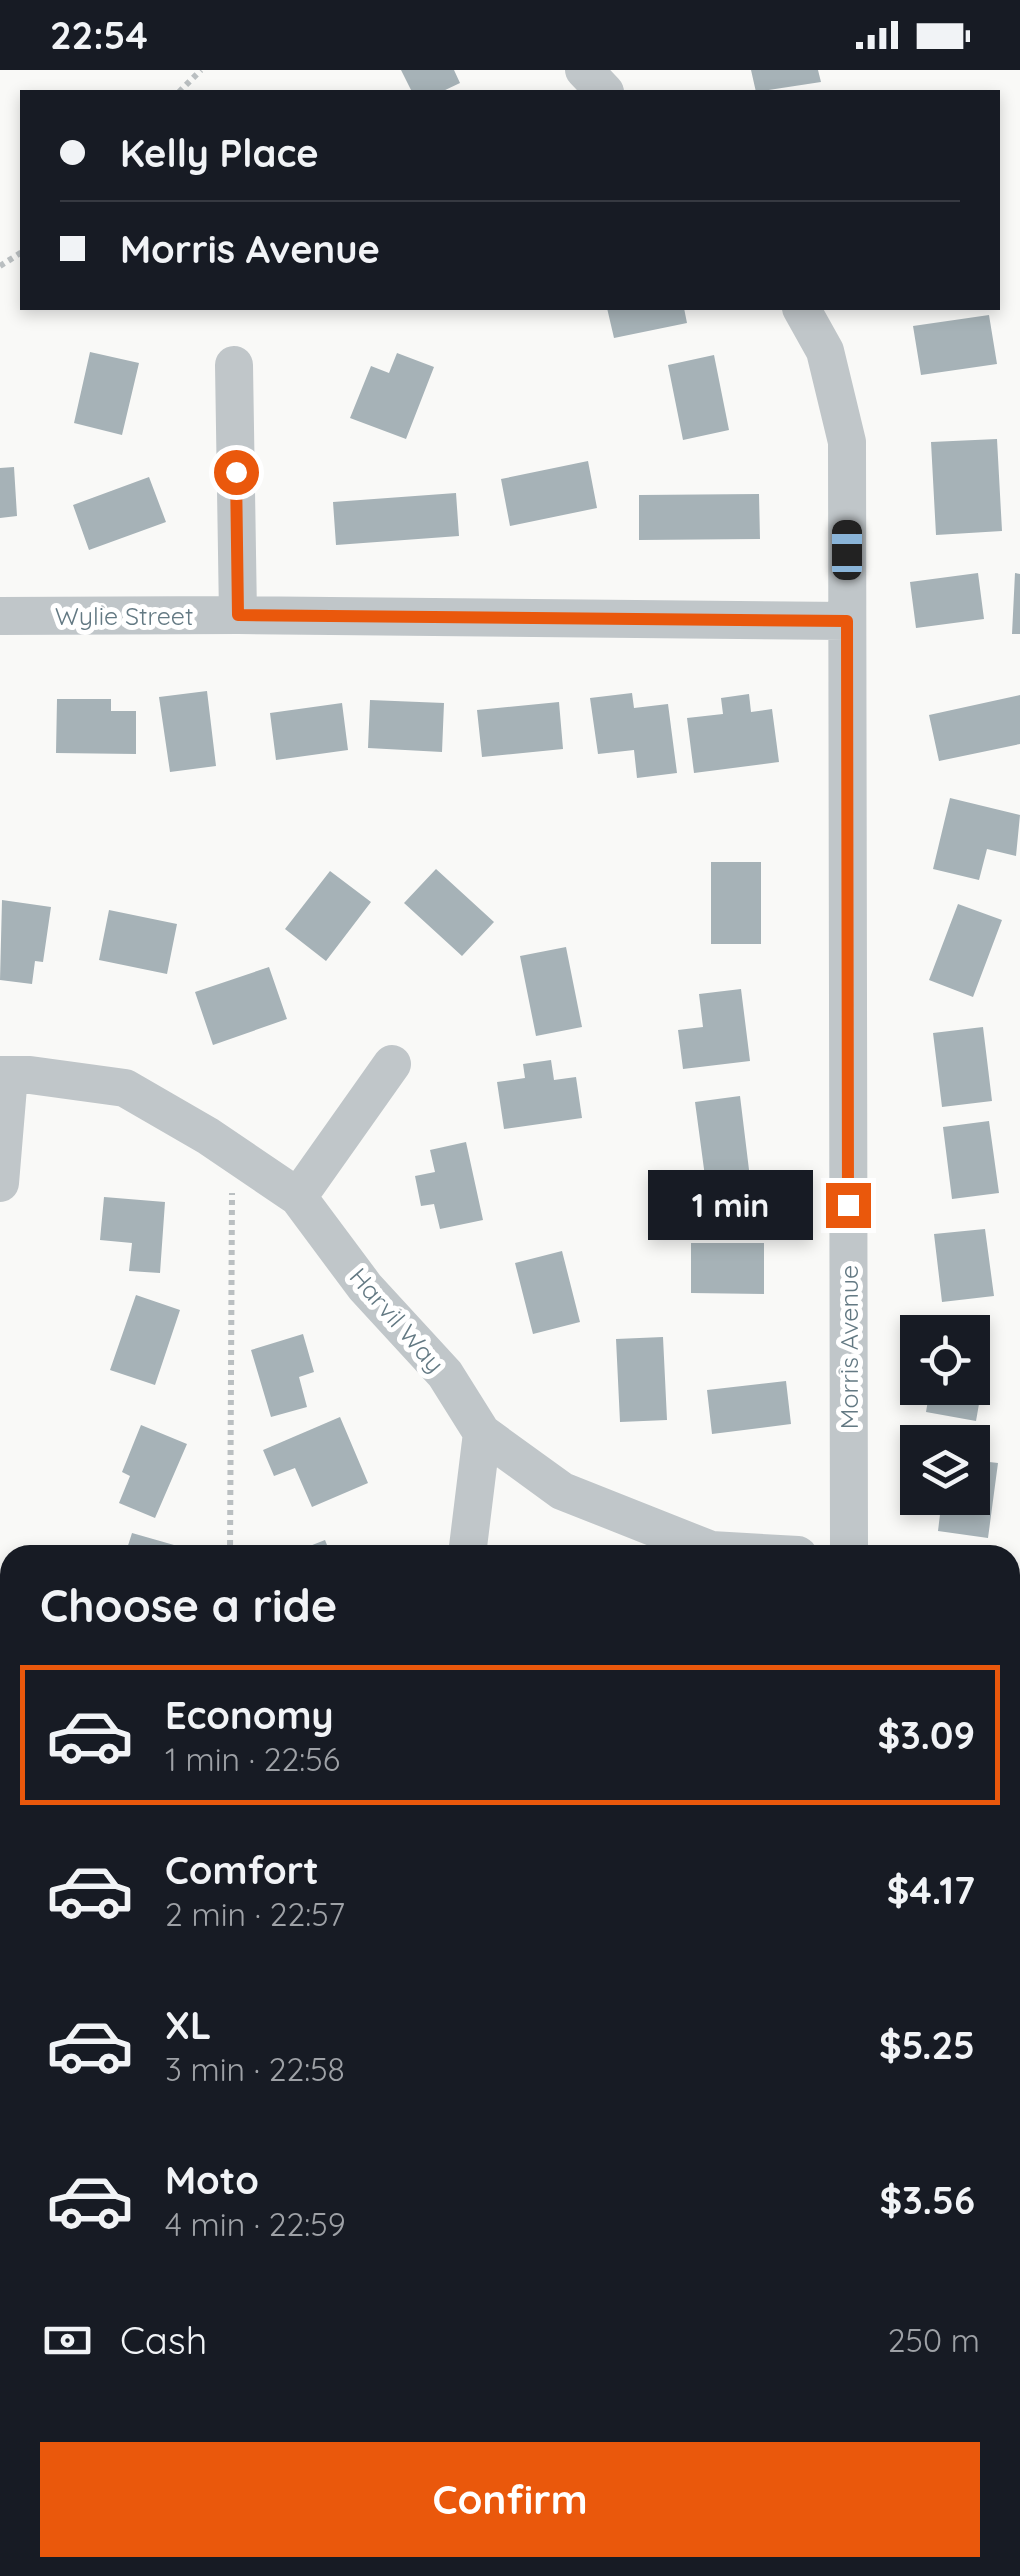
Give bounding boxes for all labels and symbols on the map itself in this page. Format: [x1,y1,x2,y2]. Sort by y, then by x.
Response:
route start [214,450,259,495]
car [832,520,862,580]
street label: Wylie Street [55,600,193,631]
callout: 1 min [648,1170,813,1240]
route end [826,1183,871,1228]
street label: Harvil Way [344,1261,451,1378]
street label: Morris Avenue [833,1265,864,1429]

